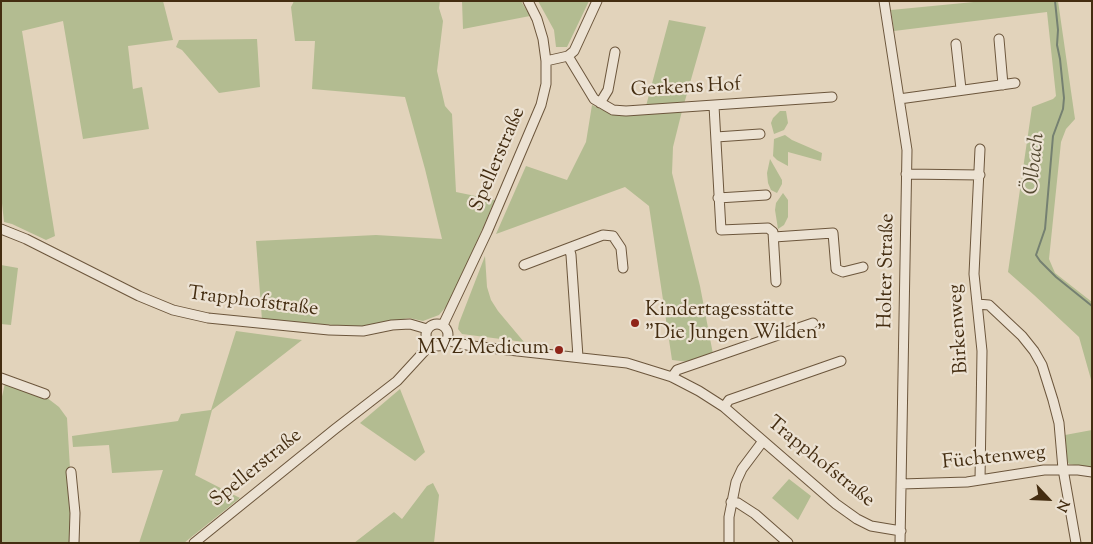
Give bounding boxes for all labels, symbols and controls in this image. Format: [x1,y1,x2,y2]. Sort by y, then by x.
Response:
street label: Gerkens Hof [630,74,742,104]
street label: Spellerstraße [466,104,532,216]
water label: Ölbach [1020,132,1052,196]
street label: Holter Straße [875,213,901,329]
street label: Trapphofstraße [186,283,320,323]
street label: Birkenweg [945,283,975,375]
place label: Kindertagesstätte "Die Jungen Wilden" [645,300,826,347]
marker: Kindertagesstätte "Die Jungen Wilden" [629,317,641,329]
place label: MVZ Medicum [418,338,549,362]
marker: MVZ Medicum [553,344,565,356]
street label: Trapphofstraße [761,412,879,514]
street label: Spellerstraße [206,425,308,513]
street label: Füchtenweg [941,442,1047,476]
north arrow [1023,474,1073,524]
text: N [1050,496,1073,515]

